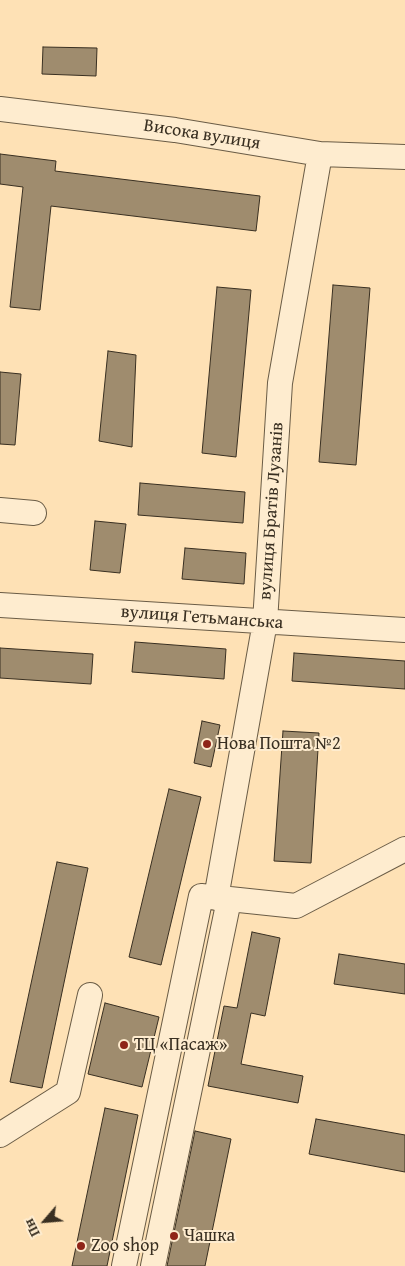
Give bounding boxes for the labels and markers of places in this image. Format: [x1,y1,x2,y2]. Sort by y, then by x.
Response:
place label: Нова Пошта №2 [217,733,341,755]
marker: Нова Пошта №2 [201,738,213,750]
place label: ТЦ «Пасаж» [134,1034,227,1056]
marker: ТЦ «Пасаж» [118,1039,130,1051]
place label: Чашка [184,1225,235,1247]
marker: Чашка [168,1230,180,1242]
place label: Zoo shop [91,1235,159,1257]
marker: Zoo shop [75,1240,87,1252]

